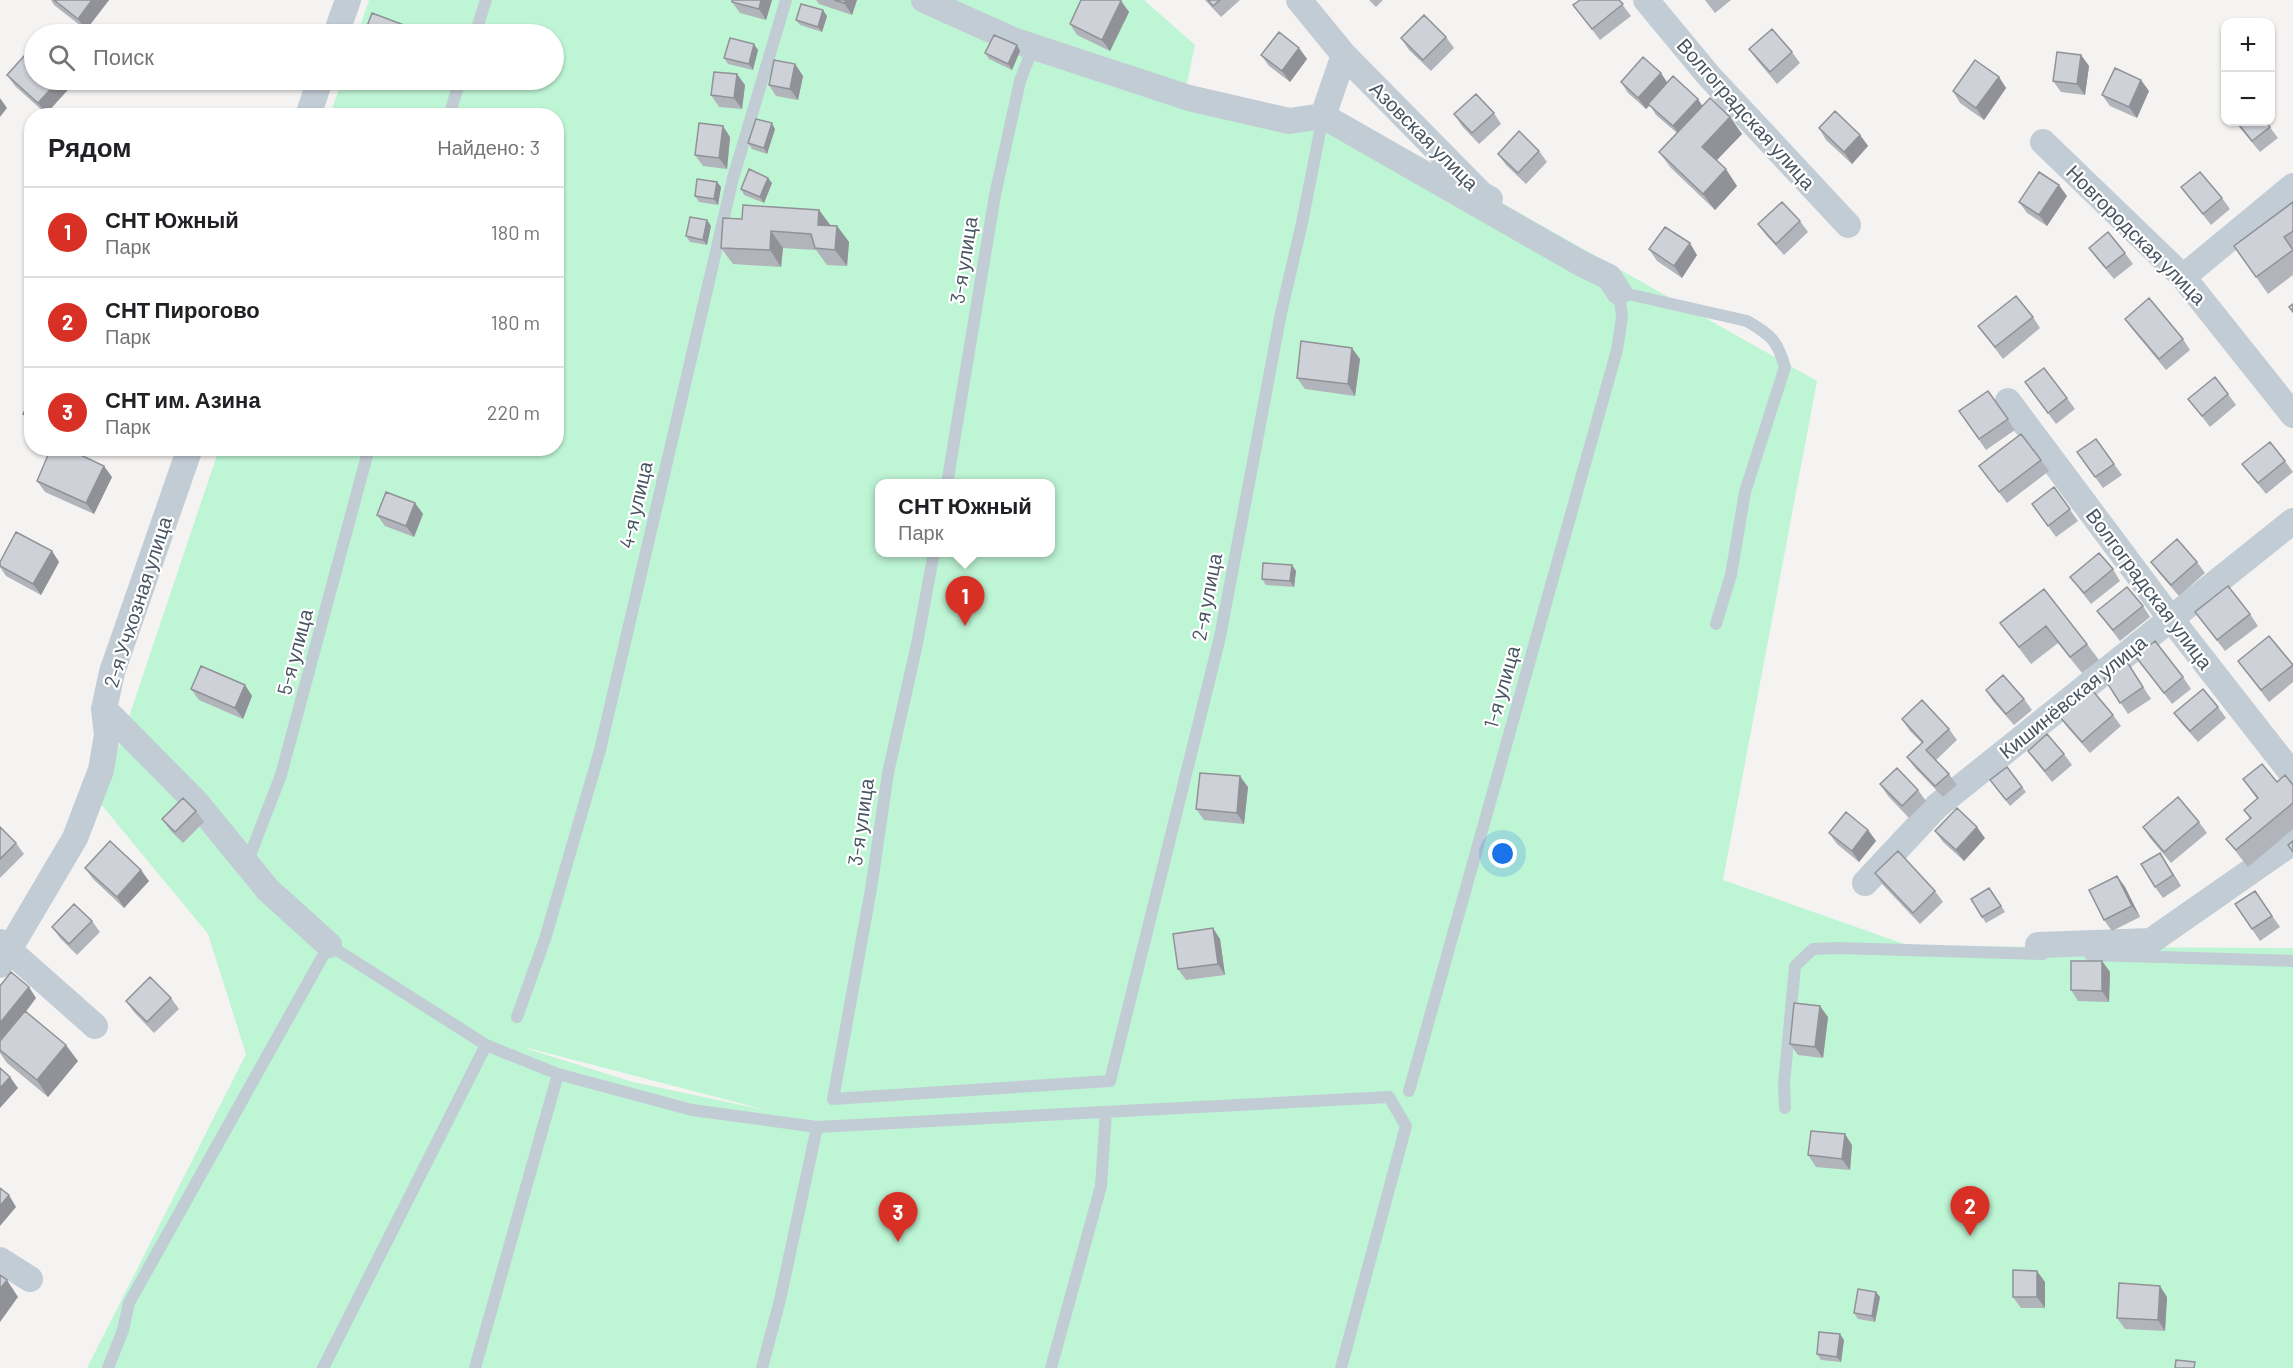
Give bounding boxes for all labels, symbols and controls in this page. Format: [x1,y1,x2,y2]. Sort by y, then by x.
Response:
map controls [2221,18,2275,126]
button: + [2221,18,2275,72]
search box [24,24,564,90]
street label: Волгоградская улица [1673,33,1821,194]
icon: search [45,41,78,74]
text: Поиск [93,43,154,69]
button: − [2221,72,2275,126]
street label: Азовская улица [1365,76,1485,195]
text: Рядом [48,131,131,162]
text: Найдено: 3 [437,135,540,159]
street label: Новгородская улица [2062,159,2212,310]
text: СНТ Южный [105,206,239,232]
street label: 3-я улица [944,214,982,305]
text: 1 [64,220,71,244]
text: 180 m [491,220,540,244]
text: Парк [105,234,150,258]
text: СНТ Пирогово [105,296,260,322]
text: 2 [62,310,73,334]
text: 180 m [491,310,540,334]
text: Парк [105,324,150,348]
text: СНТ им. Азина [105,386,261,412]
text: 3 [62,400,73,424]
text: 220 m [487,400,540,424]
text: Парк [105,414,150,438]
street label: 4-я улица [613,458,657,551]
popup [875,479,1055,557]
text: СНТ Южный [898,492,1032,518]
street label: Волгоградская улица [2082,503,2219,674]
street label: 2-я Учхозная улица [98,512,176,690]
text: Парк [898,520,943,544]
street label: 2-я улица [1186,550,1226,642]
pin: 1 [946,576,984,626]
street label: 5-я улица [271,605,317,697]
street label: Кишинёвская улица [1994,629,2152,763]
street label: 1-я улица [1478,642,1524,731]
street label: 3-я улица [842,776,878,867]
your location [1488,839,1517,868]
pin: 2 [1950,1186,1990,1236]
pin: 3 [878,1192,918,1242]

